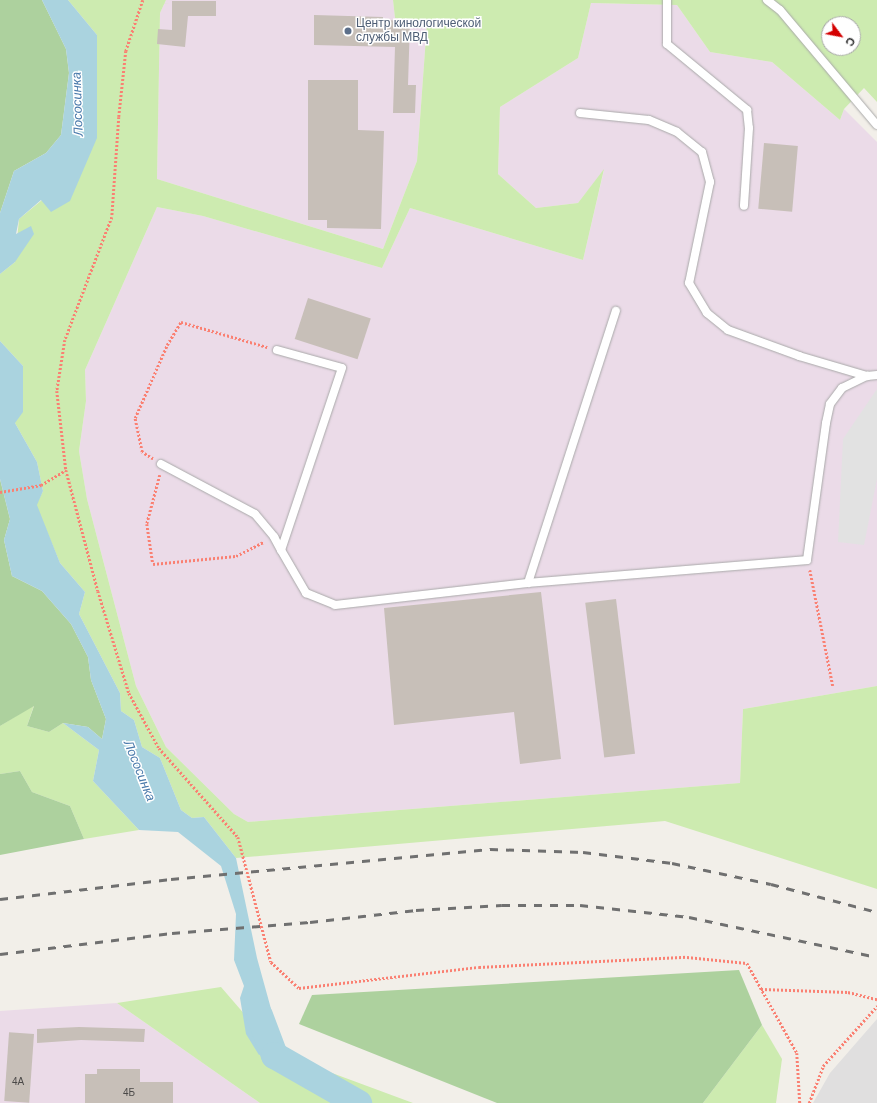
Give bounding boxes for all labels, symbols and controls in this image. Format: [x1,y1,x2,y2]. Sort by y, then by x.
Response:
north arrow [821,16,861,56]
place label: Центр кинологической службы МВД [356,17,481,45]
marker: Центр кинологической службы МВД [343,26,353,36]
text: С [843,35,858,48]
water label: Лососинка [69,72,87,136]
water label: Лососинка [120,738,158,804]
house number: 4А [12,1076,24,1088]
house number: 4Б [123,1087,135,1099]

